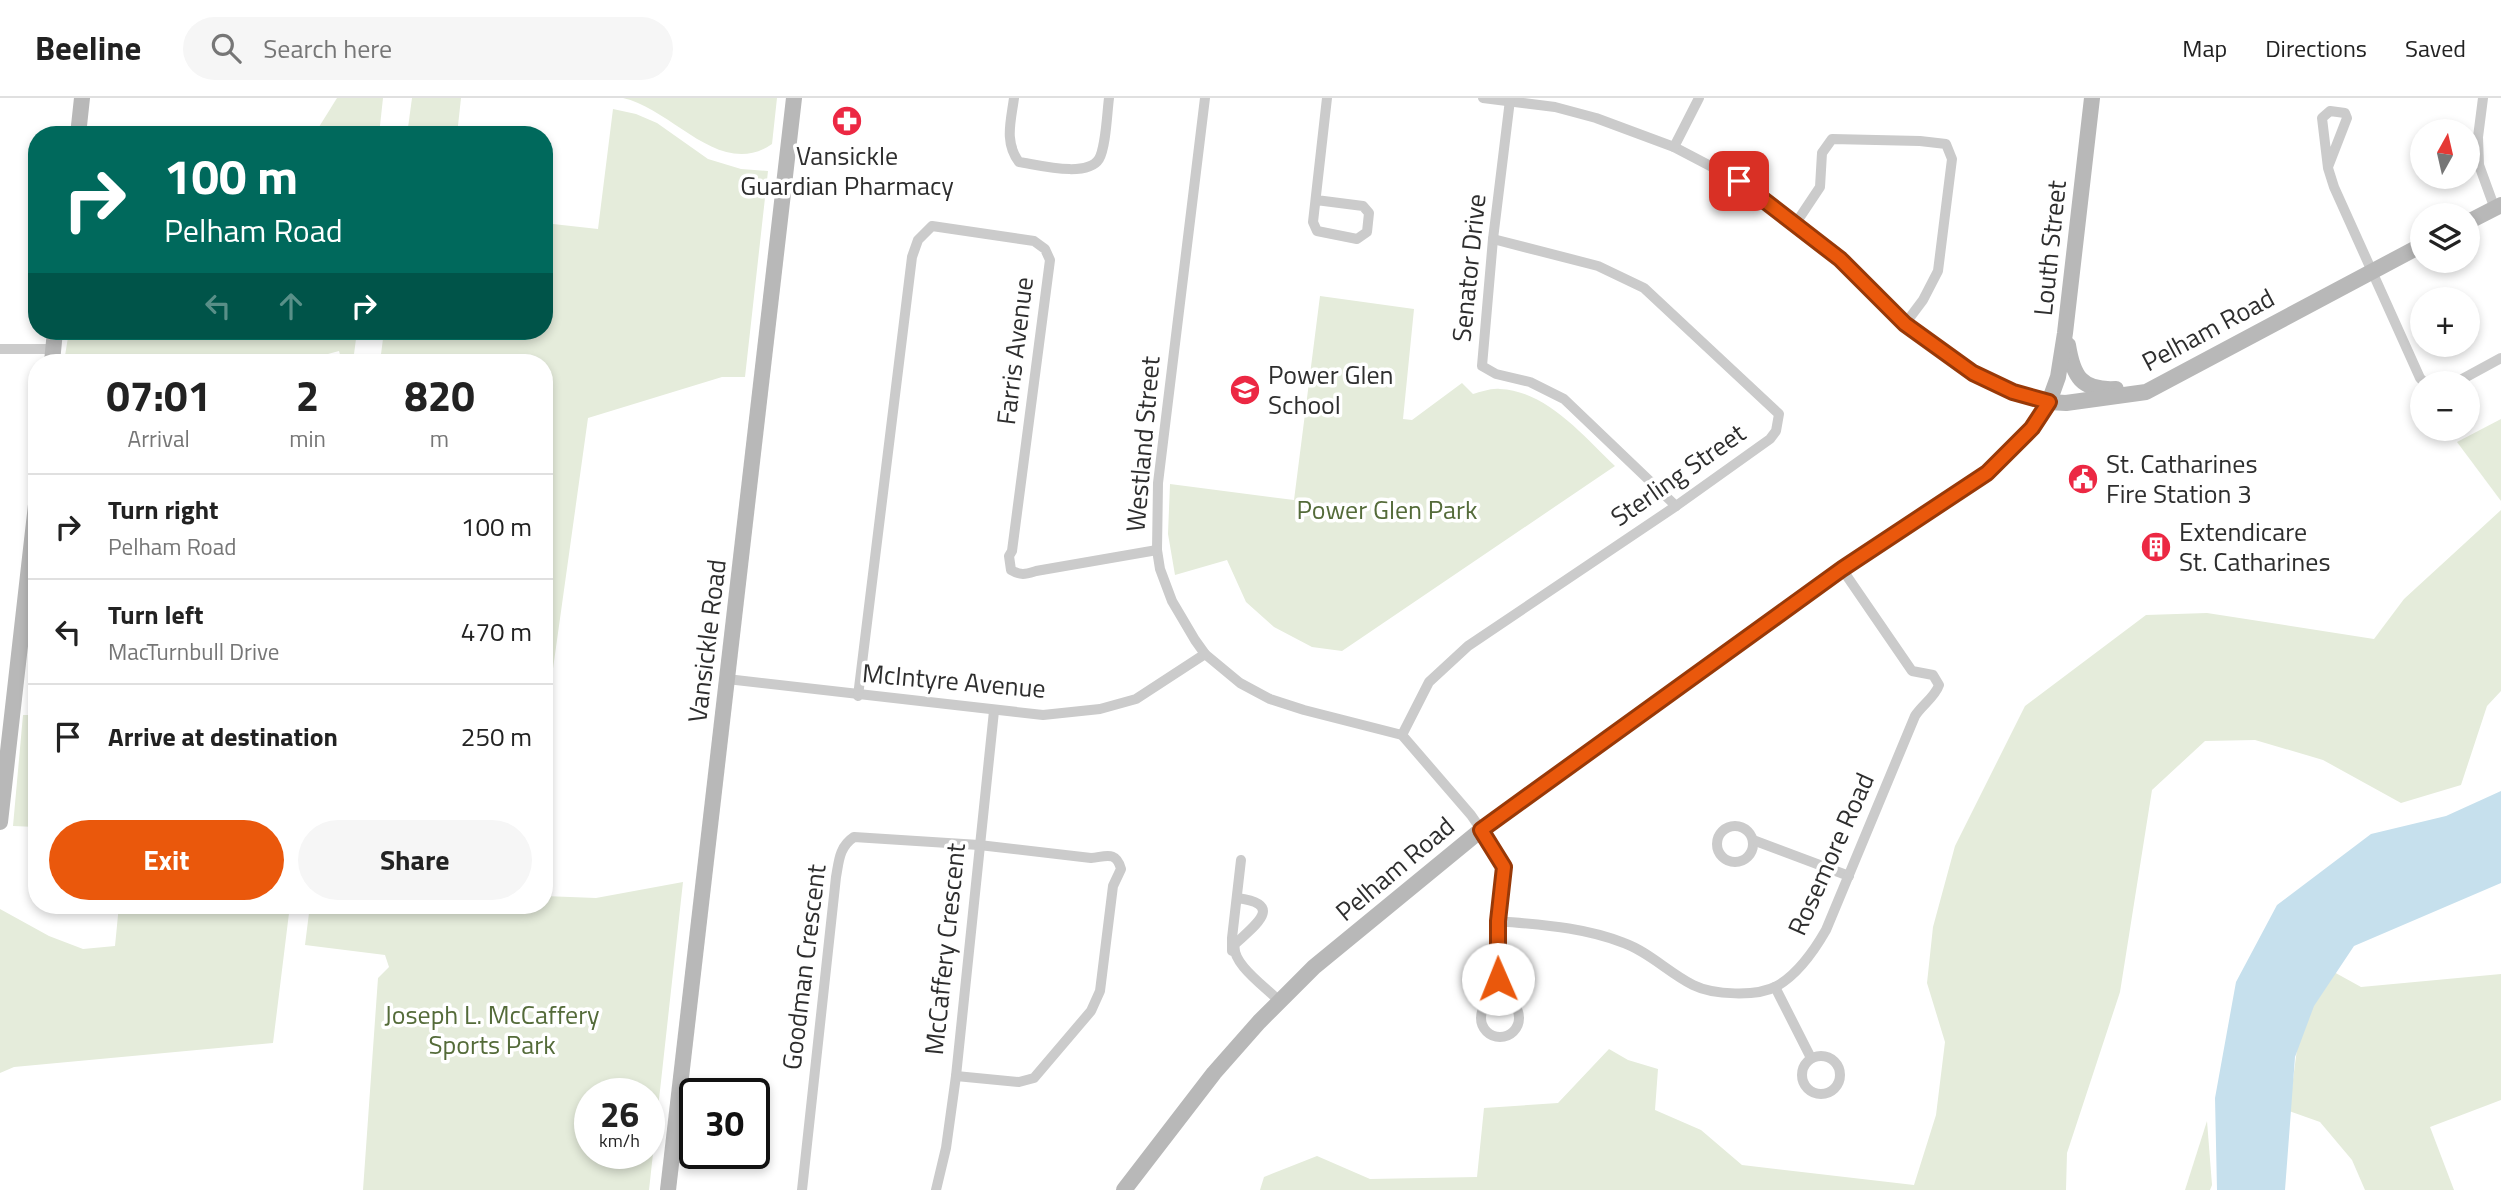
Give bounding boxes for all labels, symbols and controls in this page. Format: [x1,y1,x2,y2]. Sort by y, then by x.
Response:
search box [183,17,673,80]
text: Beeline [35,23,141,73]
icon: search [207,29,245,67]
text: Search here [263,29,392,68]
text: Map [2182,30,2227,66]
text: Directions [2265,30,2367,66]
text: Saved [2405,30,2466,66]
pharmacy icon: Vansickle Guardian Pharmacy [830,104,864,138]
north arrow [2410,119,2480,189]
map controls [2410,119,2480,441]
place label: Vansickle Guardian Pharmacy [740,136,954,205]
text: 100 m [164,138,298,213]
pin [1709,151,1769,211]
icon: right [49,154,140,245]
icon: arrive [1720,162,1758,200]
street label: Louth Street [2023,178,2076,317]
street label: Senator Drive [1441,192,1496,344]
button: layers [2410,203,2480,273]
text: Pelham Road [164,206,343,254]
street label: Farris Avenue [986,275,1043,427]
street label: Pelham Road [2135,278,2281,381]
icon: left [199,287,237,325]
icon: ahead [272,287,310,325]
icon: right [345,287,383,325]
button: + [2410,287,2480,357]
street label: Westland Street [1115,354,1170,534]
place label: Power Glen School [1268,355,1394,424]
text: 07:01 [106,363,211,427]
text: 2 [296,363,319,427]
text: 820 [404,363,475,427]
button: − [2410,371,2480,441]
school or university icon: Power Glen School [1228,373,1262,407]
street label: Sterling Street [1602,414,1753,536]
text: Arrival [127,421,190,456]
text: min [289,421,326,456]
text: m [430,421,449,456]
place label: St. Catharines Fire Station 3 [2106,444,2257,513]
public building icon: St. Catharines Fire Station 3 [2066,462,2100,496]
text: Turn right [108,490,219,529]
park label: Power Glen Park [1296,490,1478,529]
text: 100 m [461,507,532,546]
icon: right [49,508,87,546]
place label: Extendicare St. Catharines [2179,512,2330,581]
text: Pelham Road [108,529,236,564]
building icon: Extendicare St. Catharines [2139,530,2173,564]
street label: Vansickle Road [677,557,736,725]
text: Turn left [108,595,203,634]
text: 470 m [461,612,532,651]
icon: left [49,613,87,651]
text: MacTurnbull Drive [108,634,279,669]
street label: McIntyre Avenue [861,653,1047,708]
text: Arrive at destination [108,717,338,756]
text: 250 m [461,717,532,756]
icon: arrive [49,718,87,756]
street label: Rosemore Road [1777,766,1884,941]
street label: Pelham Road [1327,807,1463,930]
button: Exit [49,820,284,900]
button: Share [298,820,532,900]
street label: McCaffery Crescent [914,841,975,1057]
street label: Goodman Crescent [772,862,835,1072]
position arrow [1461,942,1535,1016]
park label: Joseph L. McCaffery Sports Park [384,995,600,1064]
speed limit sign: 30 [679,1078,770,1169]
text: 26 [600,1087,639,1141]
text: km/h [599,1127,640,1154]

